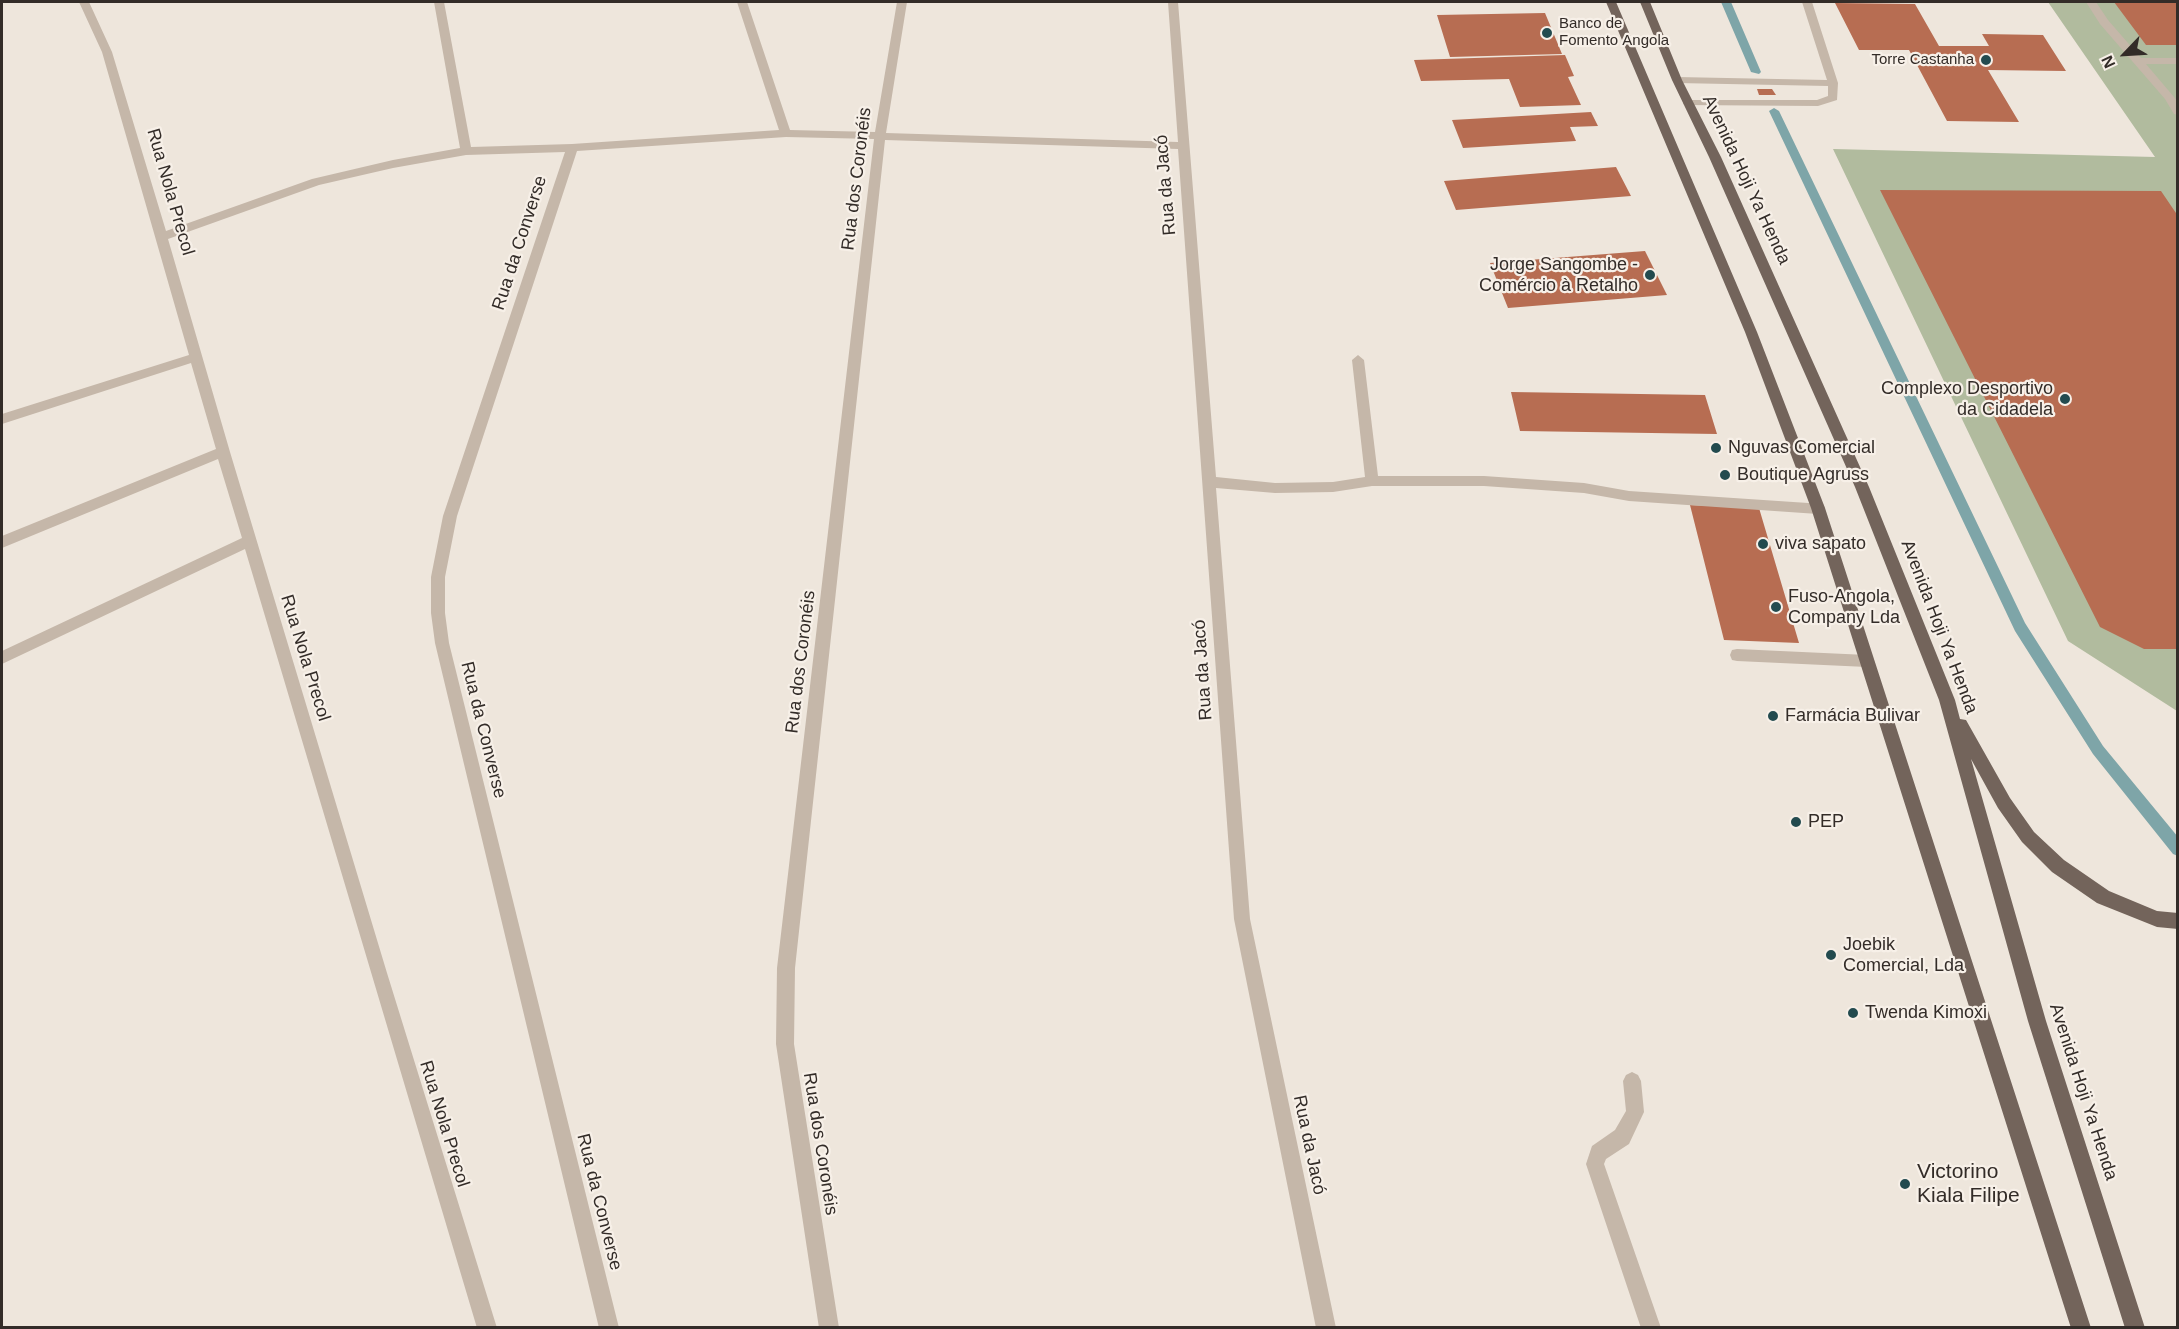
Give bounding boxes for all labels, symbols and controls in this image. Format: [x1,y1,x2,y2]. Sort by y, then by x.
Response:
place label: Banco de Fomento Angola [1559,15,1669,50]
north arrow [2095,24,2155,84]
marker: Banco de Fomento Angola [1540,26,1554,40]
place label: Torre Castanha [1871,51,1974,69]
marker: Torre Castanha [1979,53,1993,67]
text: N [2098,53,2118,71]
street label: Avenida Hoji Ya Henda [1697,92,1795,268]
street label: Rua dos Coronéis [838,106,876,252]
street label: Rua Nola Precol [142,126,198,258]
street label: Rua da Jacó [1151,134,1181,236]
street label: Rua da Converse [488,173,552,313]
place label: Jorge Sangombe - Comércio à Retalho [1479,254,1638,296]
marker: Jorge Sangombe - Comércio à Retalho [1643,268,1657,282]
place label: Complexo Desportivo da Cidadela [1881,378,2053,420]
marker: Complexo Desportivo da Cidadela [2058,392,2072,406]
place label: Nguvas Comercial [1728,437,1875,459]
marker: Nguvas Comercial [1709,441,1723,455]
place label: Boutique Agruss [1737,464,1869,486]
marker: Boutique Agruss [1718,468,1732,482]
place label: viva sapato [1775,533,1866,555]
marker: viva sapato [1756,537,1770,551]
street label: Avenida Hoji Ya Henda [1896,537,1982,717]
place label: Fuso-Angola, Company Lda [1788,586,1900,628]
street label: Rua dos Coronéis [782,589,820,735]
street label: Rua Nola Precol [276,592,334,724]
marker: Fuso-Angola, Company Lda [1769,600,1783,614]
street label: Rua da Jacó [1189,619,1217,721]
street label: Rua da Converse [456,659,510,801]
place label: Farmácia Bulivar [1785,705,1920,727]
marker: Farmácia Bulivar [1766,709,1780,723]
place label: PEP [1808,811,1844,833]
marker: PEP [1789,815,1803,829]
place label: Joebik Comercial, Lda [1843,934,1964,976]
marker: Joebik Comercial, Lda [1824,948,1838,962]
street label: Avenida Hoji Ya Henda [2044,1001,2122,1183]
place label: Twenda Kimoxi [1865,1002,1987,1024]
marker: Twenda Kimoxi [1846,1006,1860,1020]
street label: Rua Nola Precol [415,1058,473,1190]
street label: Rua dos Coronéis [798,1071,842,1217]
street label: Rua da Jacó [1288,1093,1330,1197]
street label: Rua da Converse [572,1131,626,1273]
place label: Victorino Kiala Filipe [1917,1159,2020,1209]
marker: Victorino Kiala Filipe [1898,1177,1912,1191]

